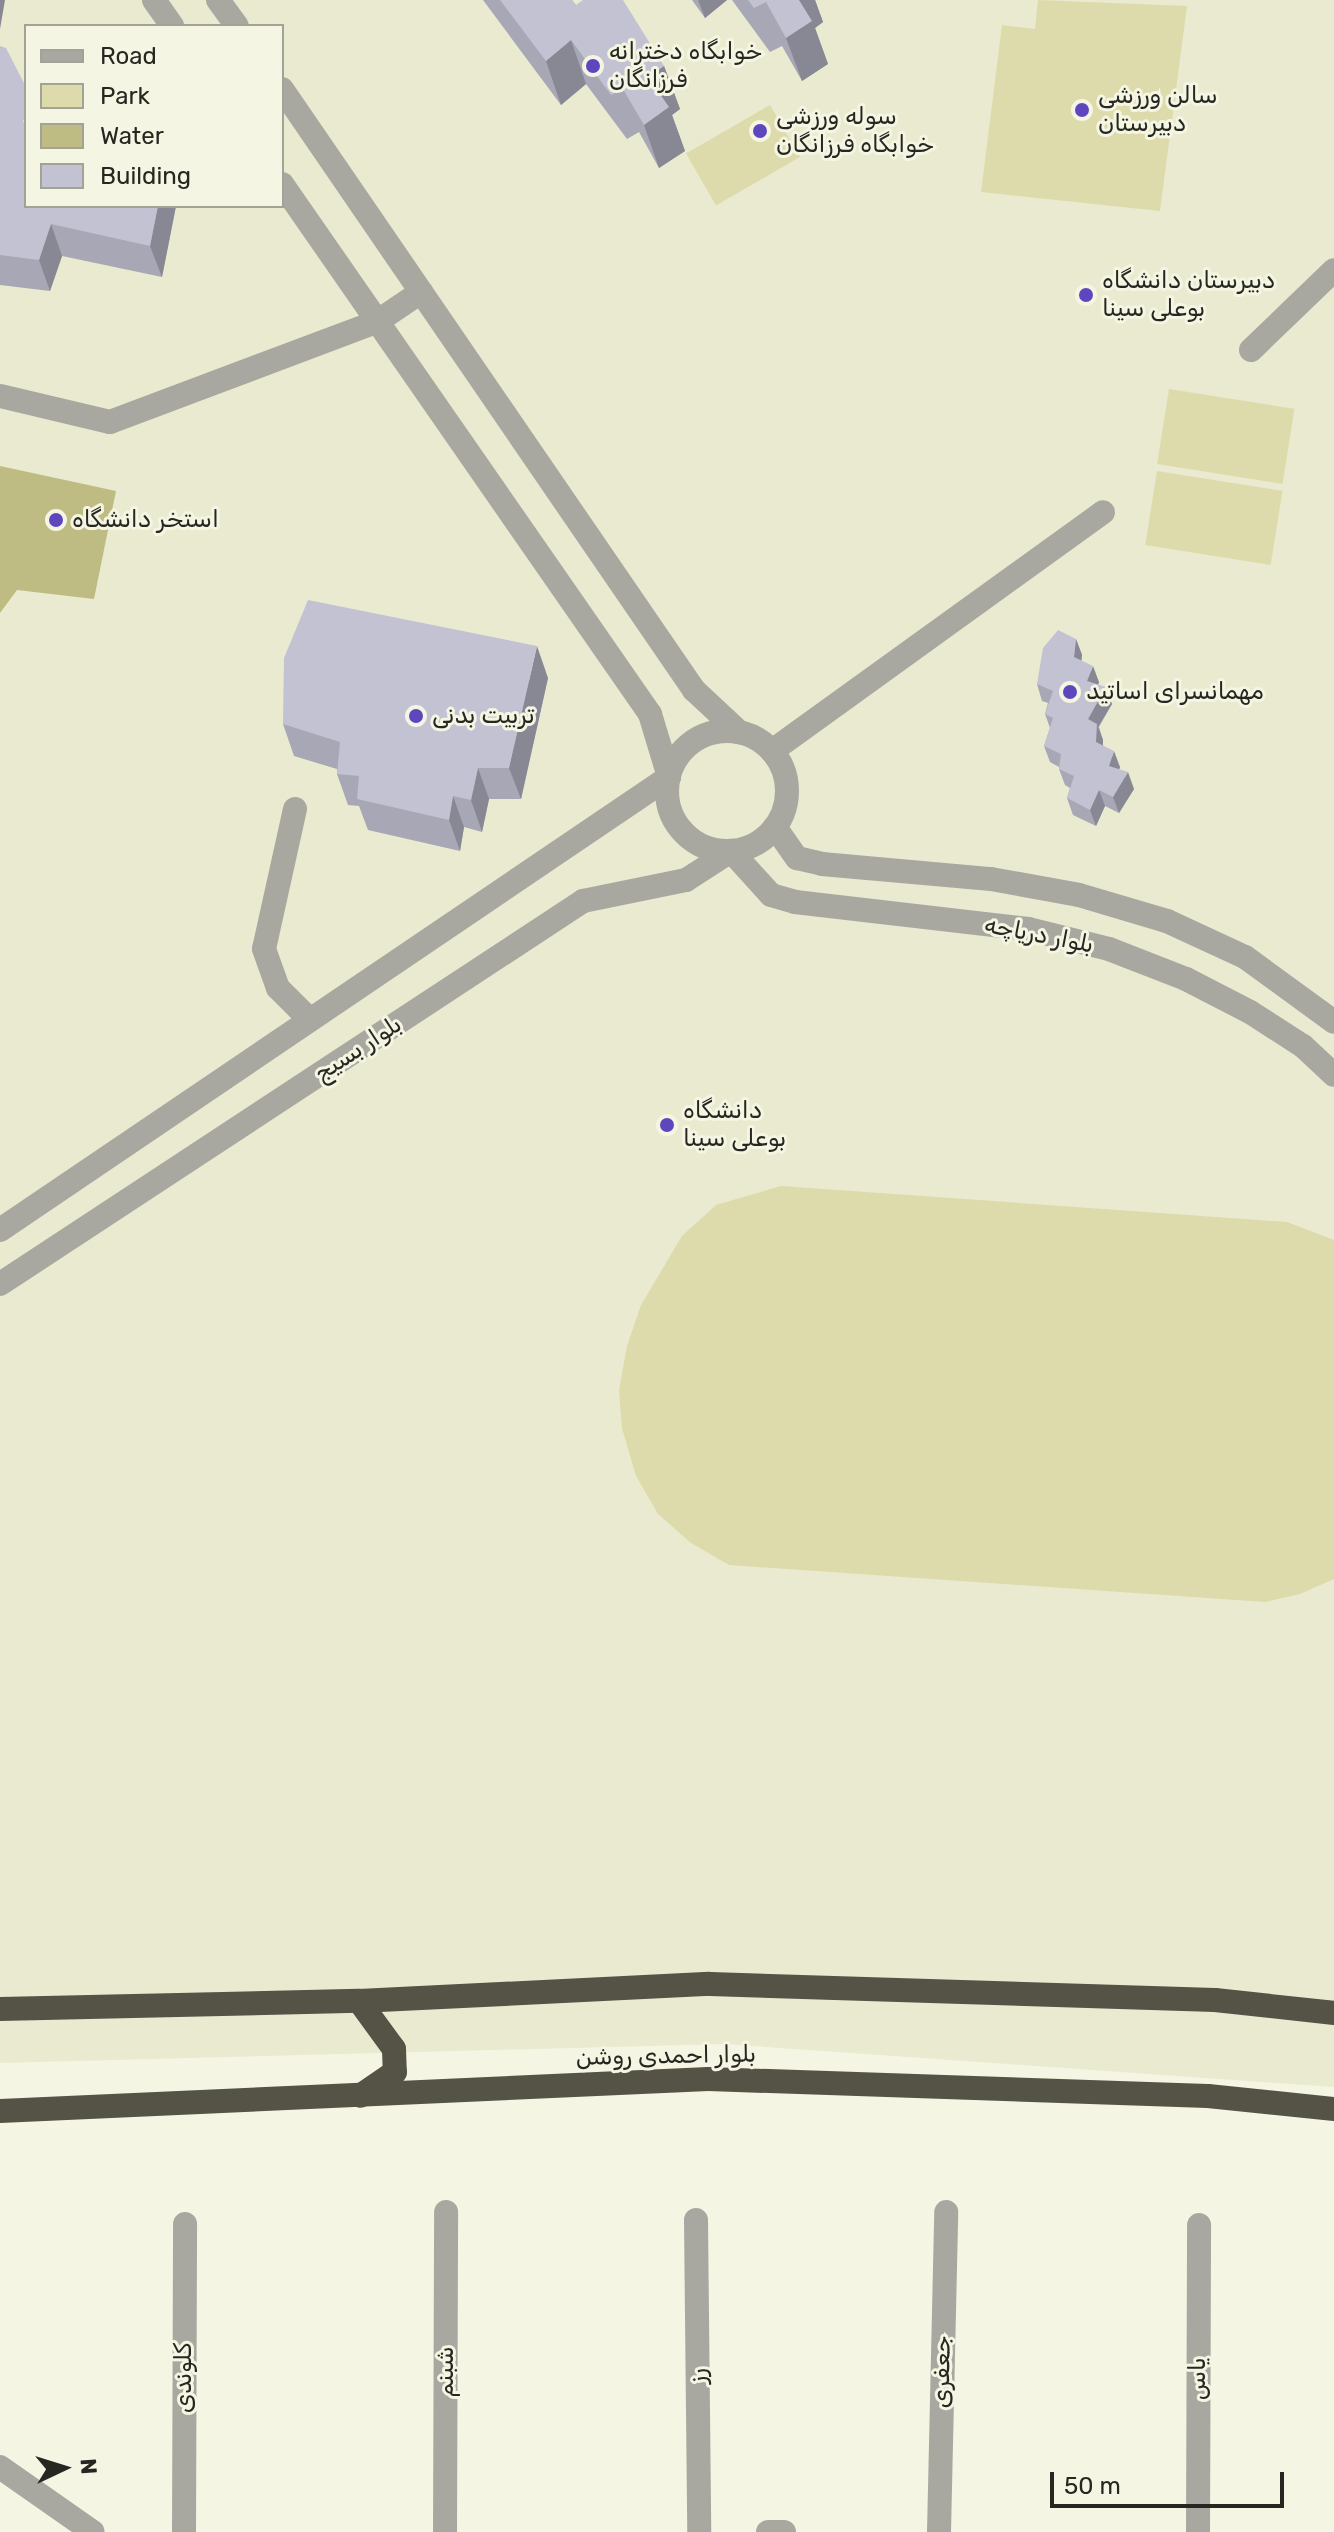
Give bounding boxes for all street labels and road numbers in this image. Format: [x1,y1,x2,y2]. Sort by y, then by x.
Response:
street label: بلوار دریاچه [982,910,1096,960]
street label: بلوار بسیج [309,1010,407,1088]
street label: بلوار احمدی روشن [576,2040,756,2072]
street label: جعفری [927,2335,957,2409]
street label: کلوندی [170,2343,198,2413]
street label: شبنم [432,2347,460,2397]
street label: یاس [1184,2358,1212,2400]
street label: رز [683,2368,713,2384]

